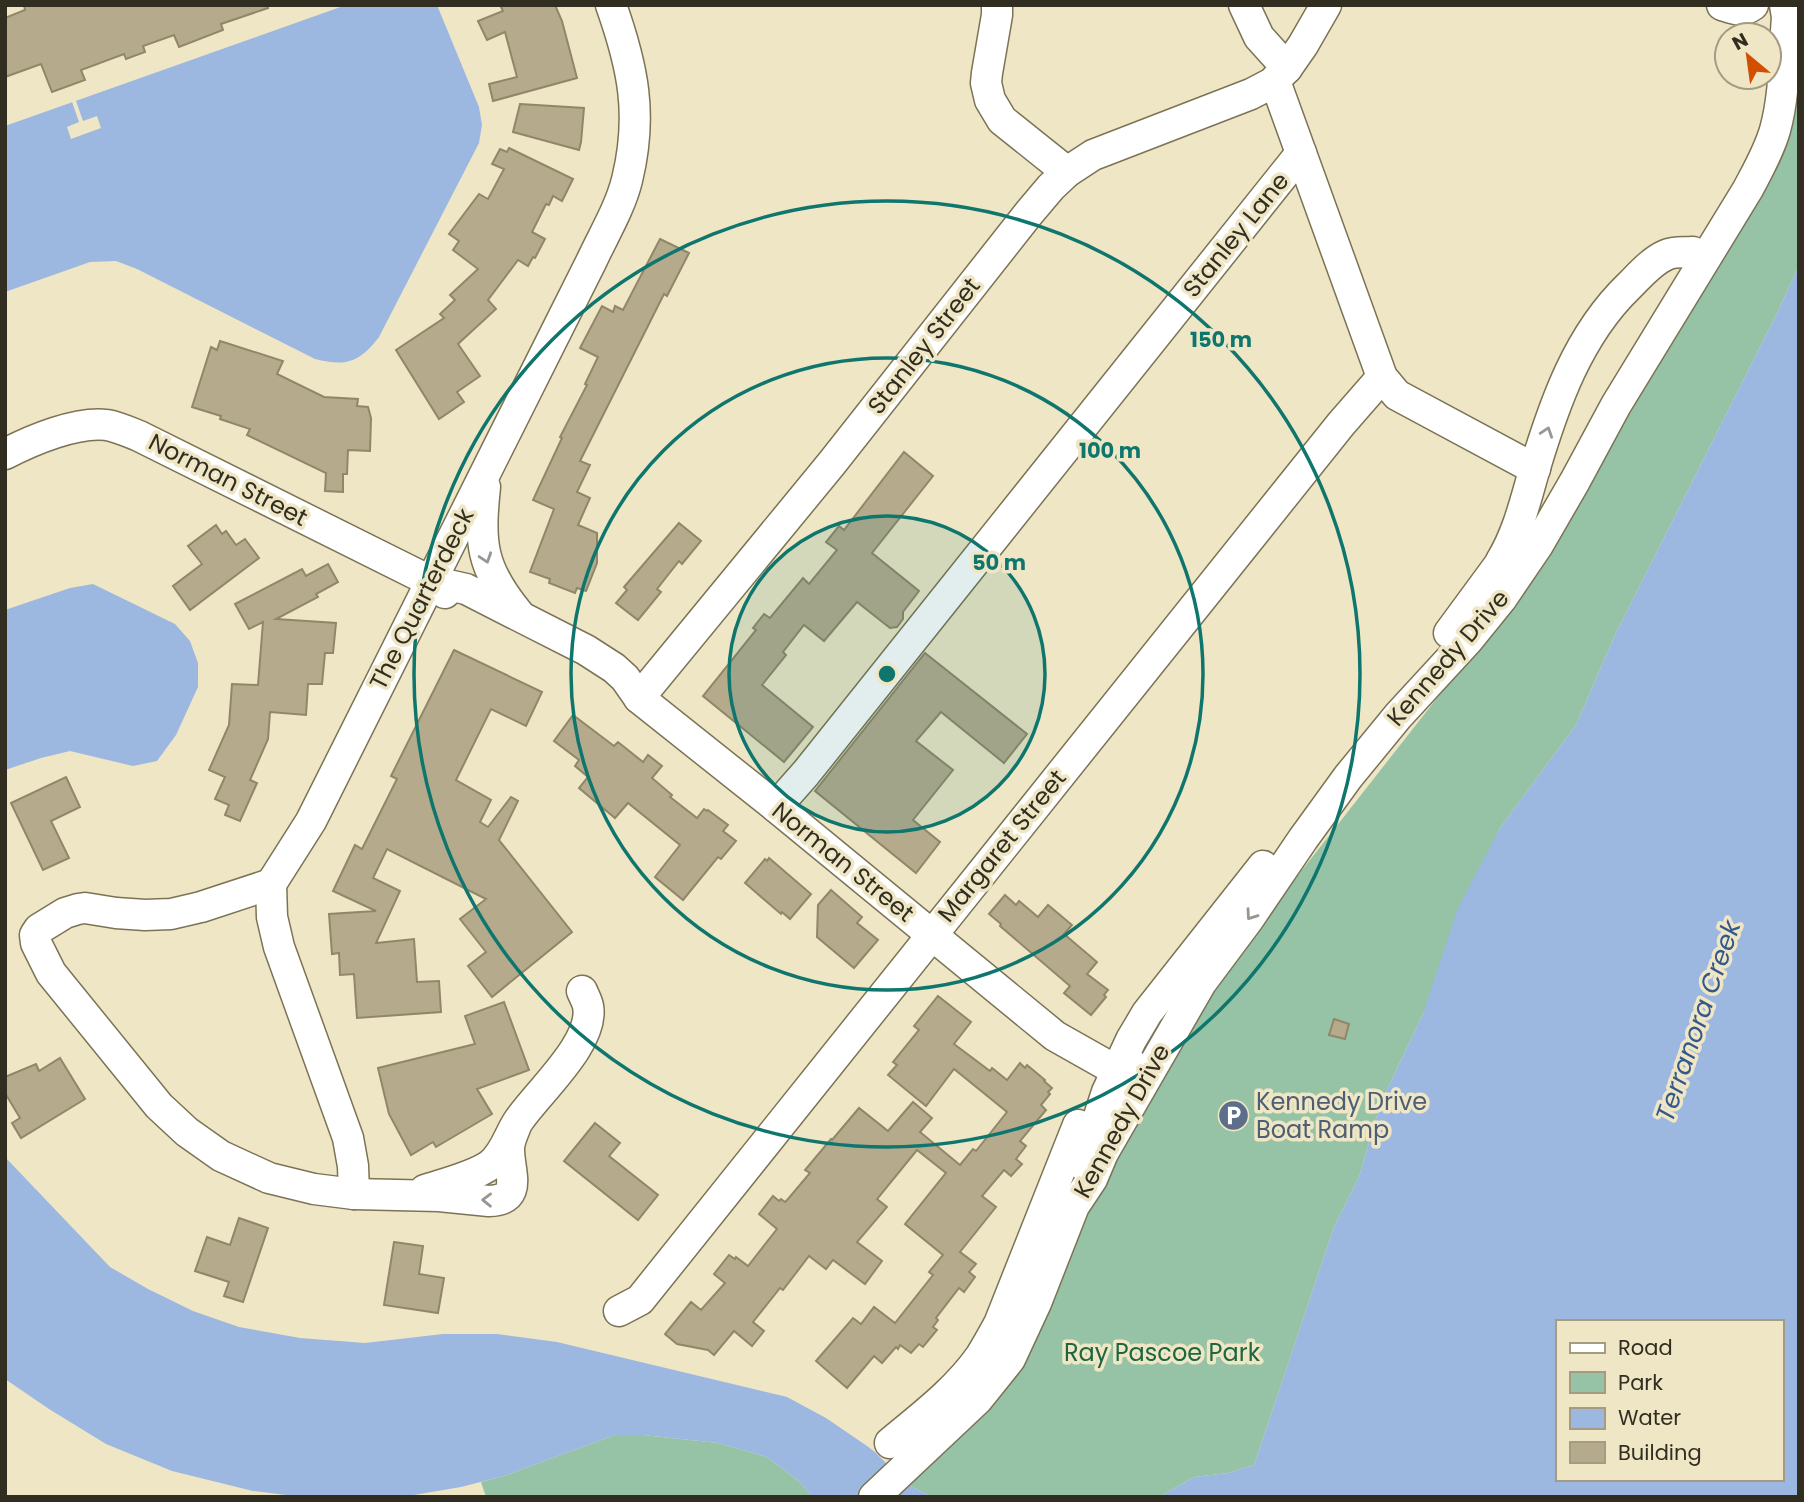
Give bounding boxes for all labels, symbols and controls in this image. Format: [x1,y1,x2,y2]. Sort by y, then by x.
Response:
north arrow [1713,21,1783,91]
text: N [1727,26,1753,57]
street label: Stanley Lane [1175,165,1296,304]
street label: Stanley Street [860,270,988,421]
text: 150 m [1190,325,1252,354]
street label: Norman Street [143,425,313,534]
one-way arrow [1539,426,1553,439]
text: 100 m [1079,436,1141,465]
street label: The Quarterdeck [362,502,482,695]
text: 50 m [972,548,1026,577]
one-way arrow [478,551,492,563]
street label: Kennedy Drive [1379,582,1516,733]
centre of rings [875,662,899,686]
street label: Margaret Street [930,762,1073,929]
street label: Norman Street [765,794,921,929]
one-way arrow [1247,907,1259,920]
water label: Terranora Creek [1647,914,1750,1127]
street label: Kennedy Drive [1066,1038,1177,1204]
place label: Kennedy Drive Boat Ramp [1256,1085,1427,1146]
parking icon: Kennedy Drive Boat Ramp [1216,1099,1250,1133]
one-way arrow [481,1192,492,1208]
legend [1556,1320,1783,1481]
text: Road [1618,1333,1673,1362]
park label: Ray Pascoe Park [1064,1336,1261,1369]
text: Park [1618,1368,1663,1397]
text: Water [1618,1403,1681,1432]
text: Building [1618,1438,1702,1467]

